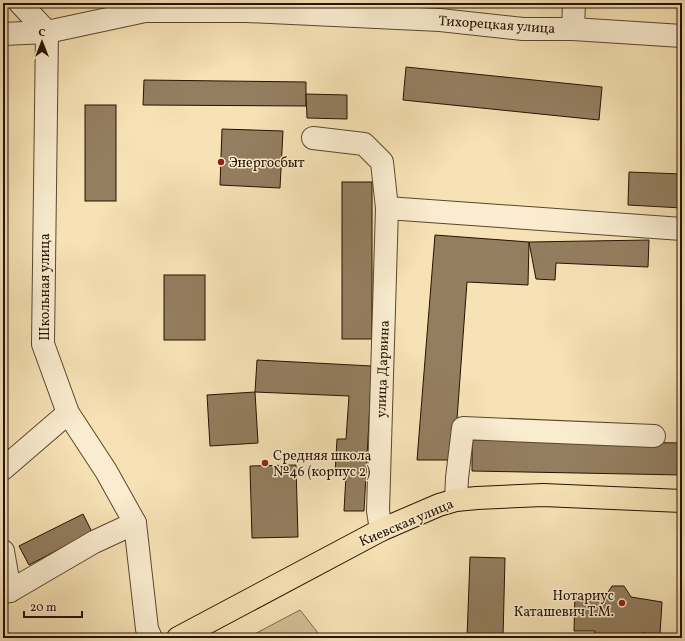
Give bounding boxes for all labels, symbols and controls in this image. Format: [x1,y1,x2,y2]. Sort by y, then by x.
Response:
street label: Тихорецкая улица [438,12,556,39]
north arrow [22,22,62,62]
text: С [38,26,46,41]
place label: Энергосбыт [229,154,305,173]
marker: Энергосбыт [216,157,226,167]
street label: Школьная улица [36,233,55,341]
street label: улица Дарвина [372,320,395,418]
place label: Средняя школа №46 (корпус 2) [273,447,372,482]
marker: Средняя школа №46 (корпус 2) [260,458,270,468]
street label: Киевская улица [356,495,457,552]
place label: Нотариус Каташевич Т.М. [514,587,614,622]
scale bar [24,593,82,619]
marker: Нотариус Каташевич Т.М. [617,598,627,608]
text: 20 m [30,600,57,616]

